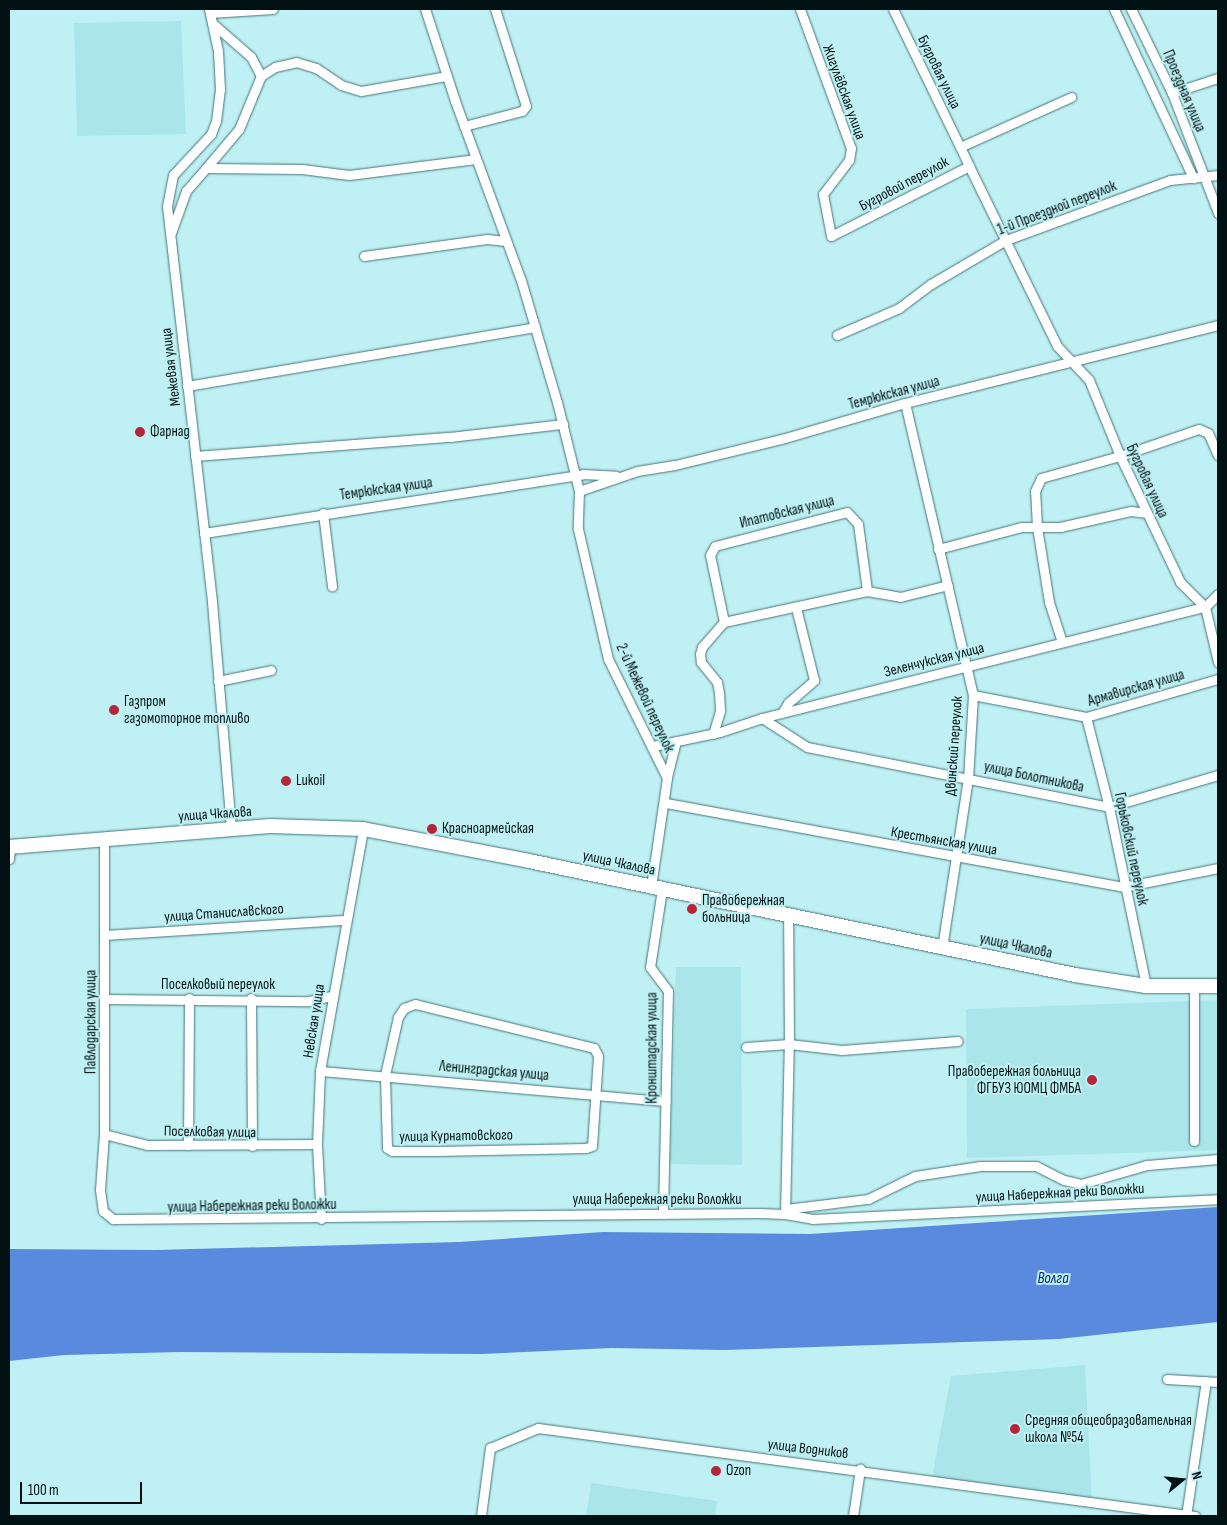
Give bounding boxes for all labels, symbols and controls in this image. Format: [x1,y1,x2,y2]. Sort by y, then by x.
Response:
street label: Бугровая улица [913,32,965,112]
street label: Жигулёвская улица [818,42,870,142]
street label: Проездная улица [1159,47,1209,135]
street label: Бугровой переулок [856,153,952,215]
street label: 1-й Проездной переулок [995,177,1119,239]
street label: Межевая улица [157,327,185,407]
street label: Темрюкская улица [847,372,941,414]
place label: Фарнад [150,423,190,441]
marker: Фарнад [134,426,146,438]
street label: Бугровая улица [1122,441,1172,521]
street label: Темрюкская улица [338,474,434,504]
street label: Ипатовская улица [738,492,836,532]
street label: Зеленчукская улица [882,639,986,681]
street label: 2-й Межевой переулок [612,641,678,755]
street label: Армавирская улица [1086,666,1186,710]
place label: Газпром газомоторное топливо [124,692,250,727]
street label: Двинский переулок [942,696,966,796]
marker: Газпром газомоторное топливо [108,704,120,716]
street label: улица Болотникова [982,758,1086,796]
place label: Lukoil [296,772,325,790]
marker: Lukoil [280,775,292,787]
street label: Горьковский переулок [1110,791,1152,907]
street label: улица Чкалова [178,802,252,826]
place label: Красноармейская [442,820,534,838]
marker: Красноармейская [426,823,438,835]
street label: Крестьянская улица [890,823,998,859]
street label: улица Чкалова [581,847,657,879]
place label: Правобережная больница [702,891,785,926]
street label: улица Станиславского [164,900,284,926]
marker: Правобережная больница [686,903,698,915]
street label: улица Чкалова [978,930,1054,962]
street label: Павлодарская улица [82,970,100,1074]
street label: Поселковый переулок [161,976,275,994]
street label: Невская улица [299,983,329,1059]
street label: Кронштадская улица [643,992,661,1104]
street label: Ленинградская улица [438,1057,550,1085]
place label: Правобережная больница ФГБУЗ ЮОМЦ ФМБА [948,1062,1081,1097]
marker: Правобережная больница ФГБУЗ ЮОМЦ ФМБА [1085,1073,1099,1087]
street label: Поселковая улица [164,1122,256,1142]
street label: улица Курнатовского [399,1126,513,1146]
street label: улица Набережная реки Воложки [975,1180,1145,1206]
street label: улица Набережная реки Воложки [573,1191,741,1209]
street label: улица Набережная реки Воложки [167,1196,337,1216]
water label: Волга [1037,1269,1069,1289]
place label: Средняя общеобразовательная школа №54 [1025,1411,1192,1446]
marker: Средняя общеобразовательная школа №54 [1009,1423,1021,1435]
street label: улица Водников [767,1435,849,1463]
north arrow [1157,1455,1207,1505]
place label: Ozon [726,1462,751,1480]
marker: Ozon [710,1465,722,1477]
text: N [1188,1469,1206,1482]
scale bar [22,1472,145,1504]
text: 100 m [28,1481,59,1500]

